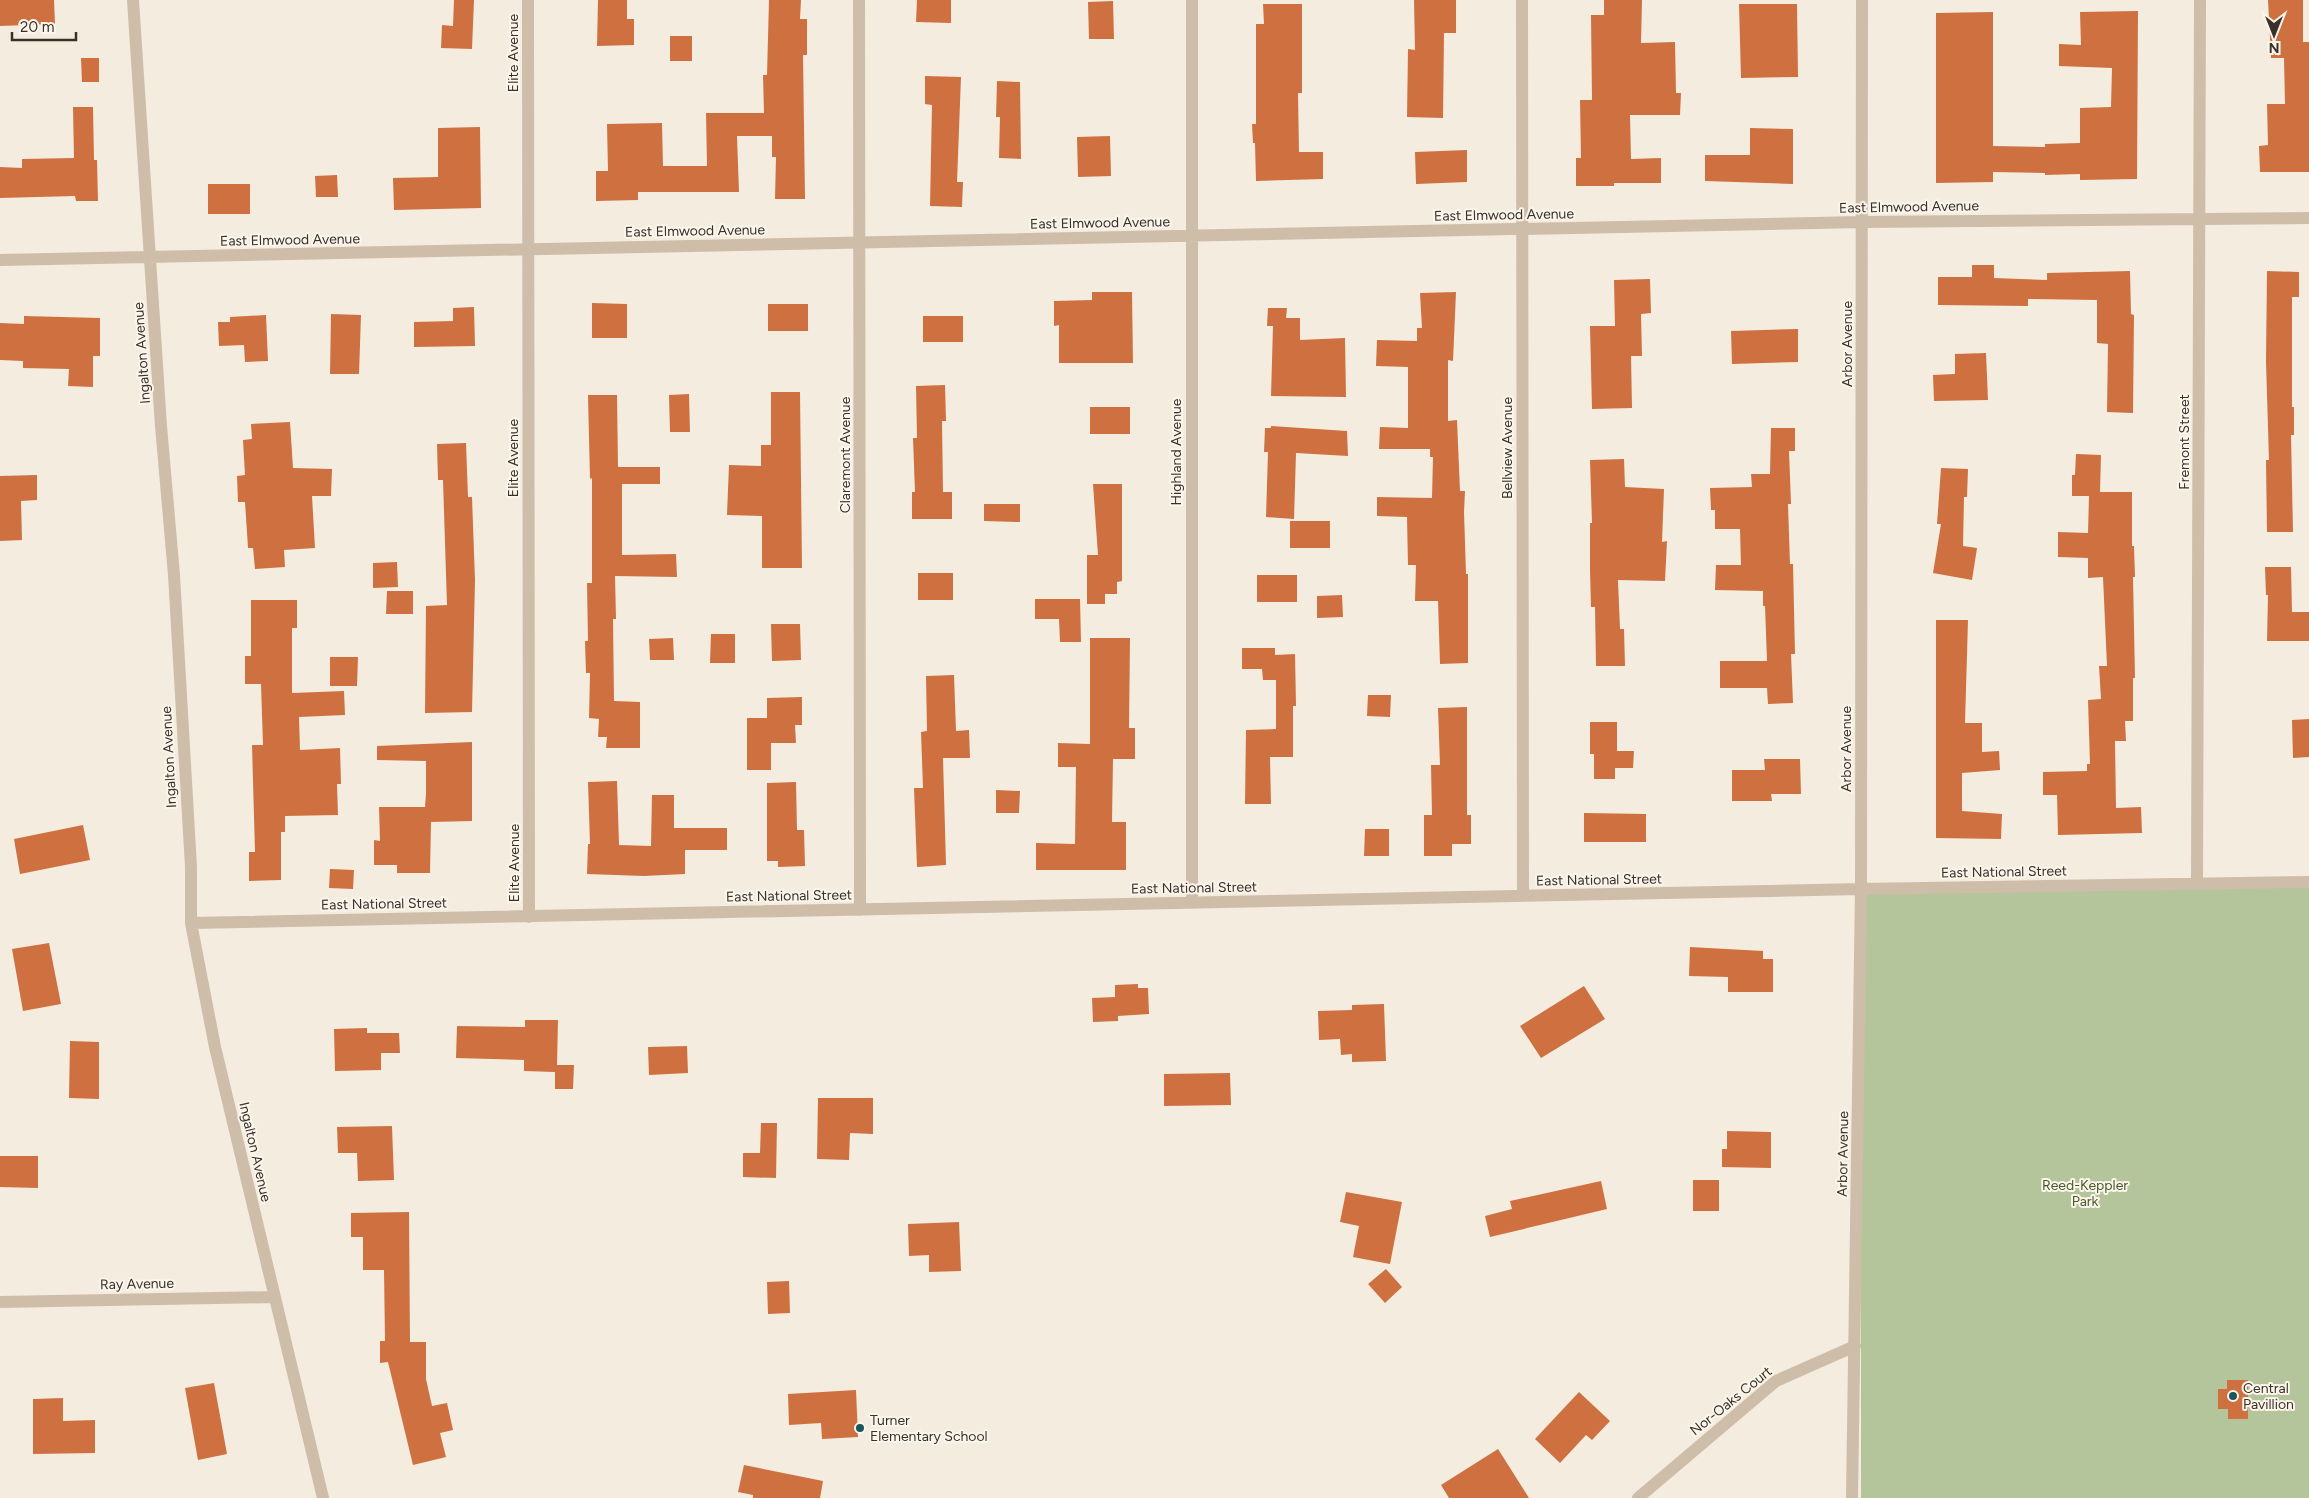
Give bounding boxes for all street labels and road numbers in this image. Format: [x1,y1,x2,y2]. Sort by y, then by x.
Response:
street label: Elite Avenue [505,13,522,92]
street label: East Elmwood Avenue [1839,197,1979,217]
street label: East Elmwood Avenue [1434,205,1574,225]
street label: East Elmwood Avenue [1030,213,1170,233]
street label: East Elmwood Avenue [625,221,765,241]
street label: East Elmwood Avenue [220,230,360,250]
street label: Ingalton Avenue [130,301,154,404]
street label: Arbor Avenue [1839,301,1856,387]
street label: Fremont Street [2176,394,2193,490]
street label: Claremont Avenue [837,396,854,513]
street label: Bellview Avenue [1499,397,1516,499]
street label: Highland Avenue [1168,398,1185,505]
street label: Elite Avenue [505,418,522,497]
street label: Ingalton Avenue [158,705,180,808]
street label: Arbor Avenue [1838,706,1855,792]
street label: Elite Avenue [506,823,523,902]
street label: East National Street [1941,862,2067,882]
street label: East National Street [1536,870,1662,890]
street label: East National Street [1131,878,1257,898]
street label: East National Street [726,886,852,906]
street label: East National Street [321,894,447,914]
street label: Ingalton Avenue [235,1100,275,1204]
street label: Arbor Avenue [1834,1110,1852,1197]
street label: Ray Avenue [100,1275,174,1293]
street label: Nor-Oaks Court [1687,1363,1775,1439]

